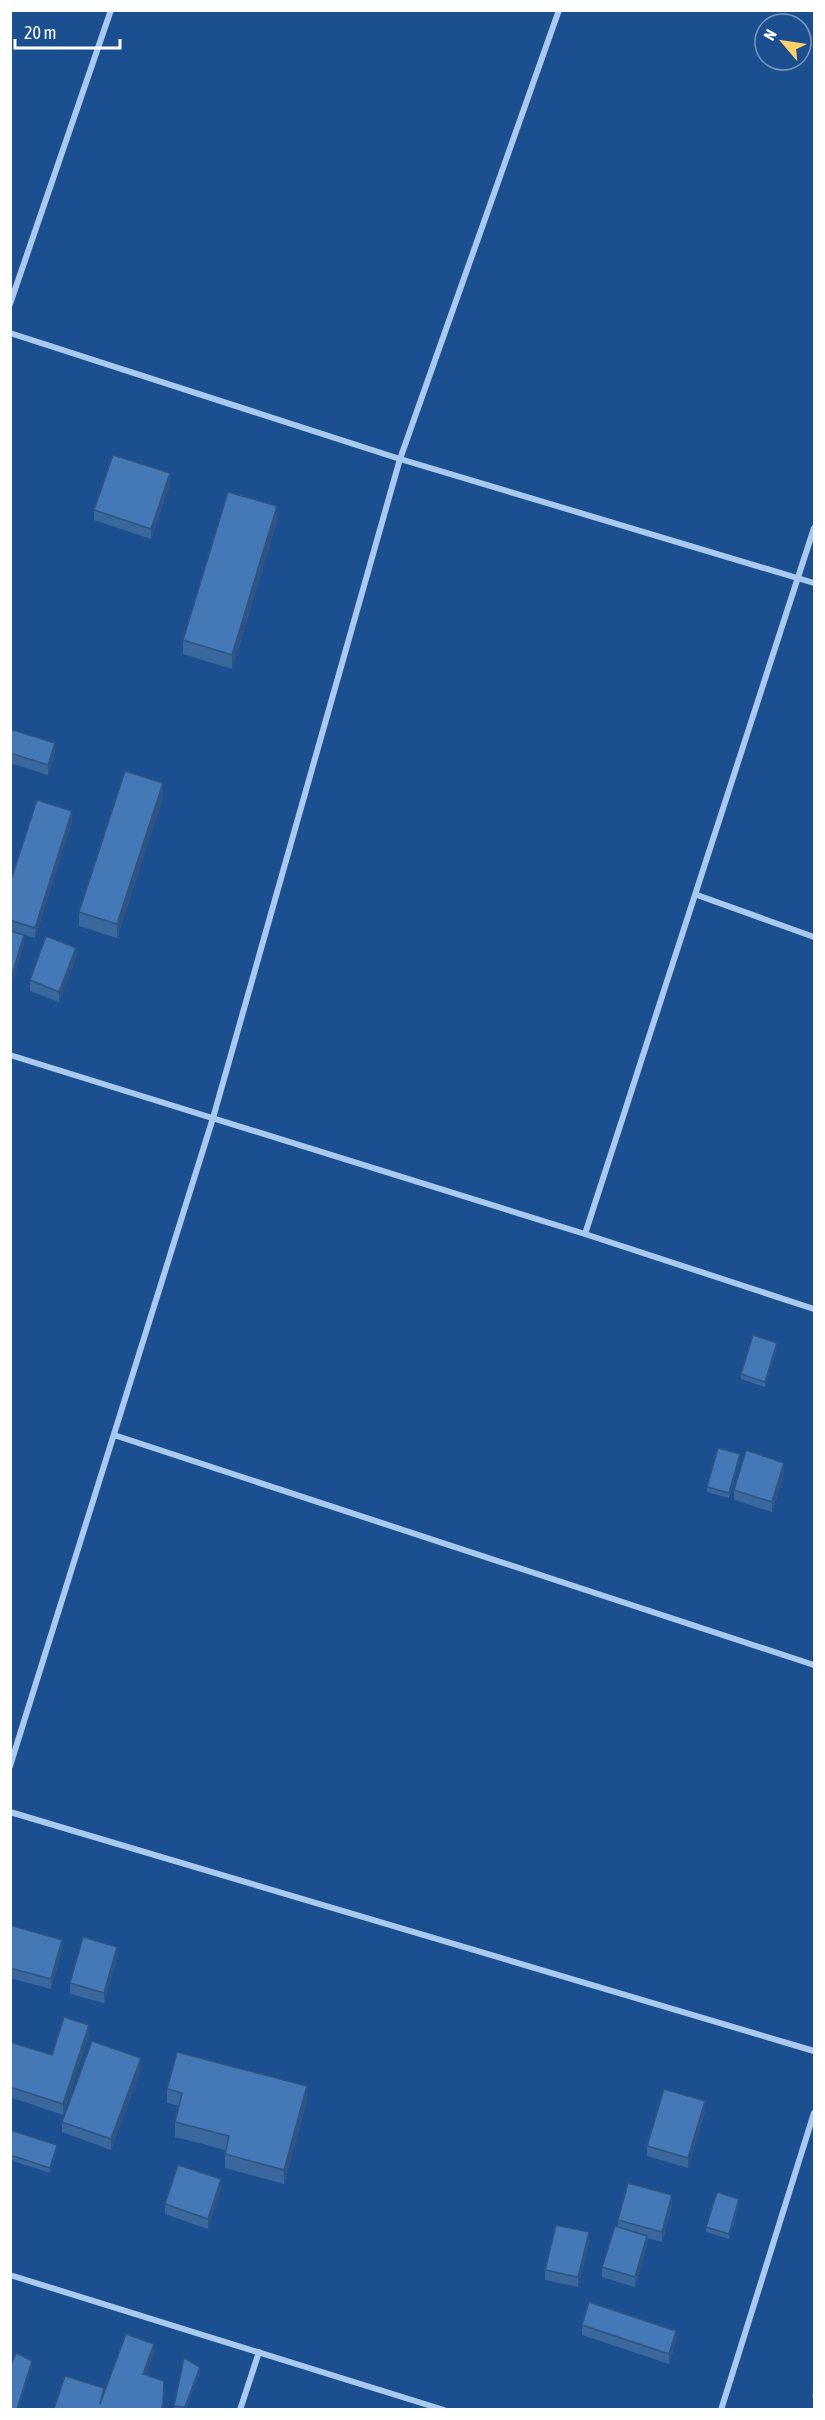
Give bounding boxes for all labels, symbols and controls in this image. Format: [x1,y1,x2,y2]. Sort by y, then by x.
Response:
scale bar [15,12,120,50]
north arrow [753,12,813,72]
text: 20 m [24,22,56,43]
text: N [760,26,780,43]

